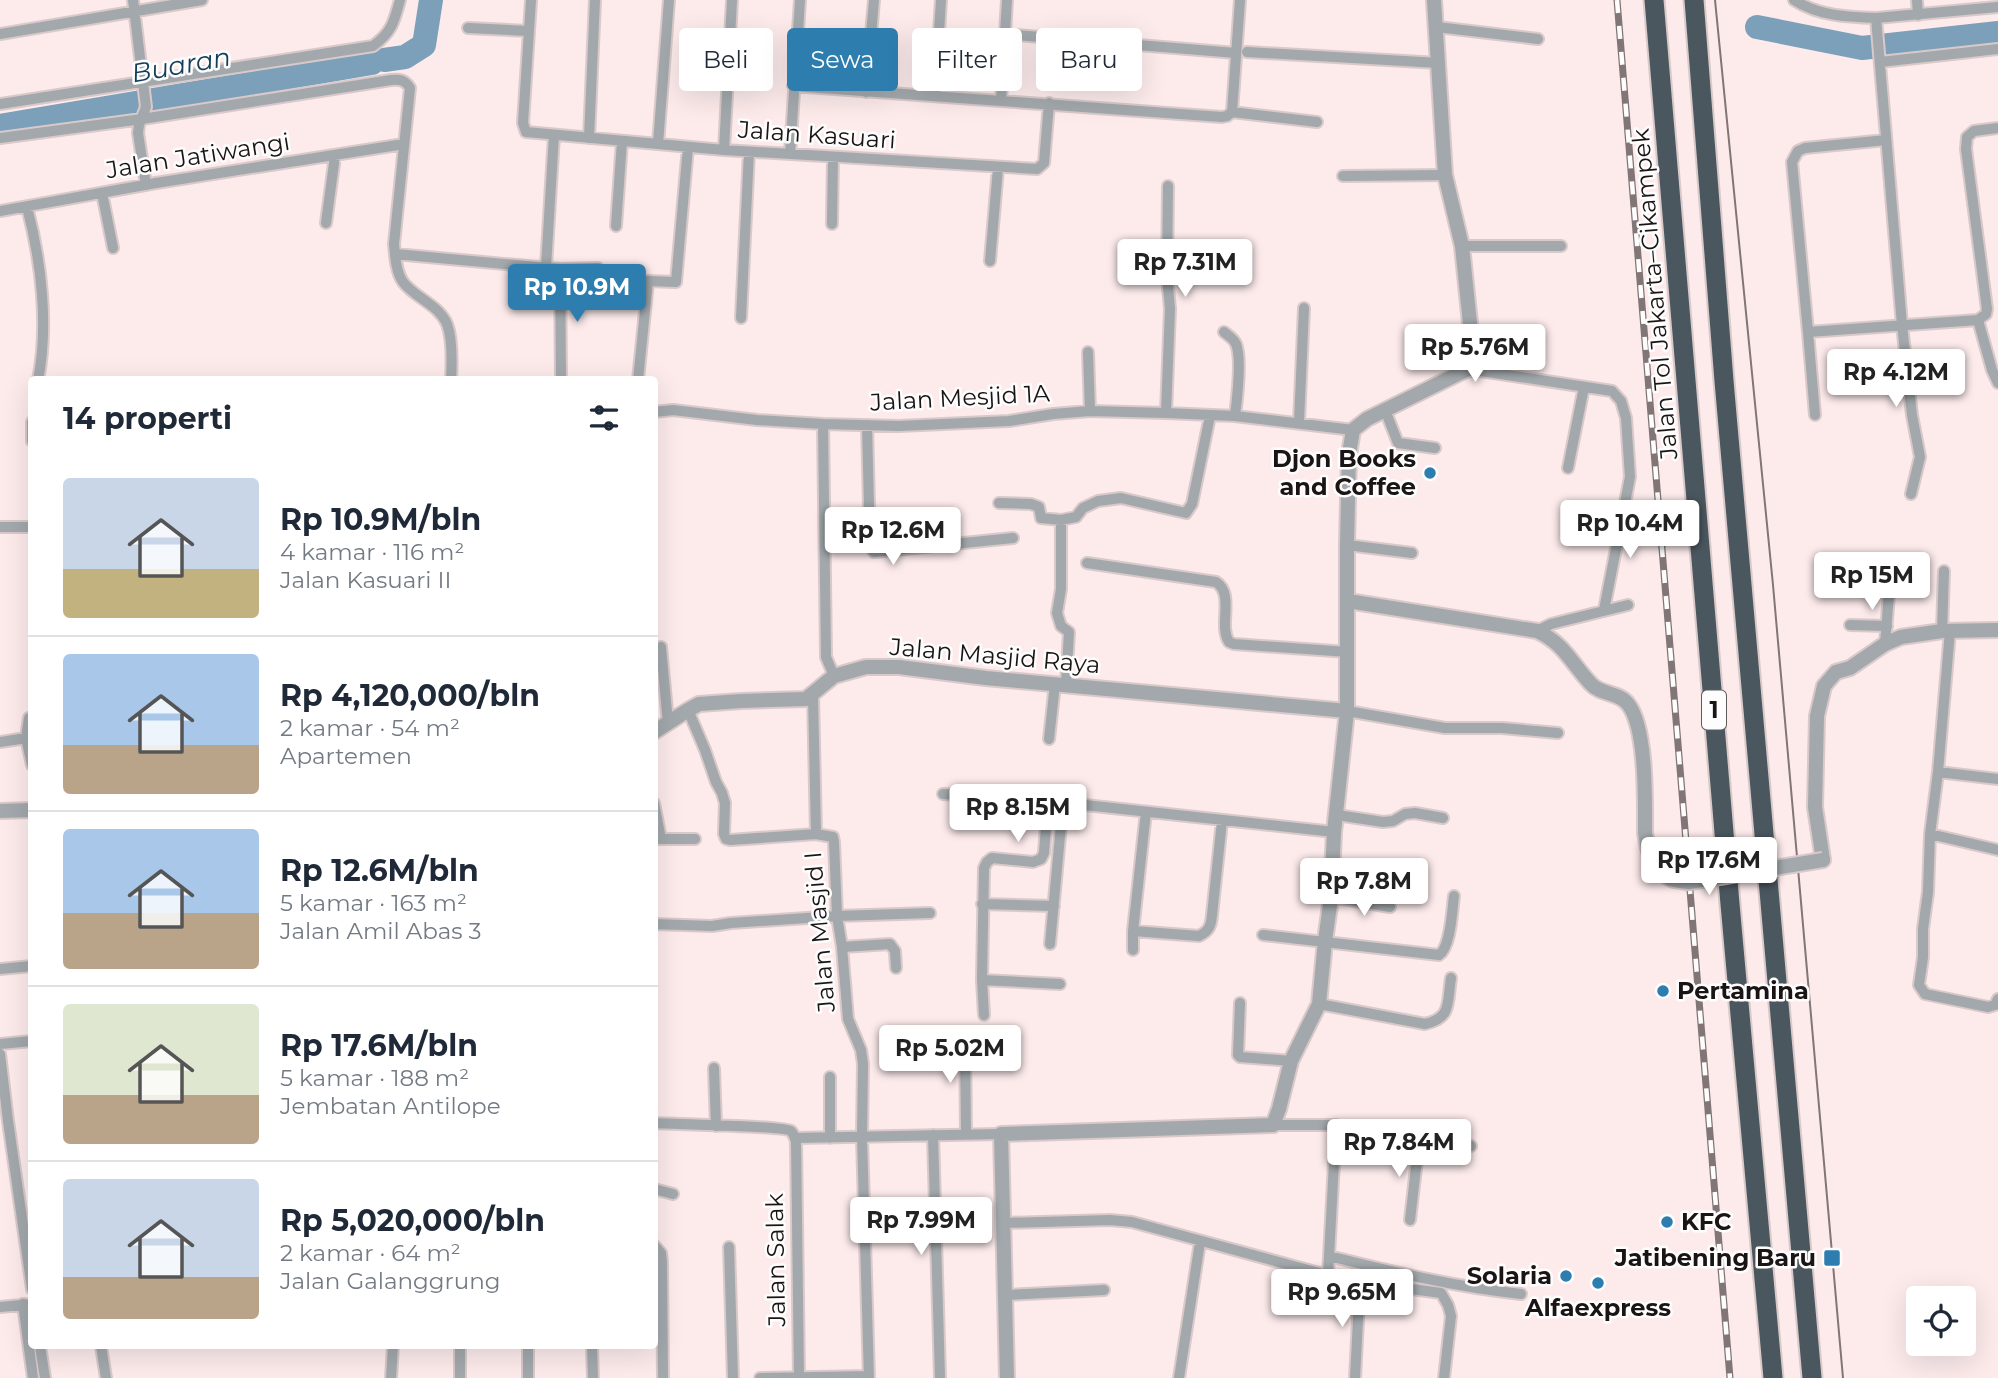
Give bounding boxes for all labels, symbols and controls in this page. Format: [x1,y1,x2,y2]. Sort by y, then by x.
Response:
chip: Beli [679,28,773,91]
chip: Sewa [787,28,898,91]
chip: Filter [912,28,1022,91]
chip: Baru [1036,28,1142,91]
water label: Buaran [129,41,233,89]
street label: Jalan Kasuari [736,114,897,154]
street label: Jalan Jatiwangi [103,127,292,185]
street label: Jalan Tol Jakarta–Cikampek [1626,127,1683,462]
pin: Rp 7.31M [1113,240,1257,299]
text: Rp 7.31M [1133,248,1237,276]
pin: Rp 10.9M [505,264,649,324]
text: Rp 10.9M [524,273,630,301]
pin: Rp 5.76M [1403,324,1547,384]
text: Rp 5.76M [1420,333,1530,361]
pin: Rp 4.12M [1824,350,1968,409]
text: Rp 4.12M [1843,358,1949,386]
street label: Jalan Mesjid 1A [868,378,1051,417]
icon: filters [585,399,623,437]
text: 14 properti [63,400,232,437]
place label: Djon Books and Coffee [1272,444,1416,501]
marker: Djon Books and Coffee [1422,465,1438,481]
pin: Rp 10.4M [1558,500,1702,560]
text: Rp 10.9M/bln [280,501,481,538]
icon: home [119,506,203,590]
pin: Rp 12.6M [821,508,965,567]
text: Rp 10.4M [1576,509,1684,537]
text: Rp 12.6M [841,516,945,544]
text: 4 kamar · 116 m² [280,538,464,566]
pin: Rp 15M [1815,552,1929,612]
text: Rp 15M [1830,561,1914,589]
text: Jalan Kasuari II [280,566,451,594]
street label: Jalan Masjid Raya [888,632,1102,679]
text: Rp 4,120,000/bln [280,677,540,714]
icon: home [119,682,203,766]
road number: 1 [1702,690,1726,730]
text: 2 kamar · 54 m² [280,714,460,742]
text: Apartemen [280,742,412,770]
pin: Rp 8.15M [946,784,1090,844]
text: Rp 8.15M [965,793,1071,821]
pin: Rp 17.6M [1637,838,1781,897]
text: Rp 17.6M [1657,846,1761,874]
street label: Jalan Masjid I [798,851,841,1014]
text: Rp 12.6M/bln [280,852,479,889]
icon: home [119,857,203,941]
pin: Rp 7.8M [1299,858,1429,918]
text: Rp 7.8M [1316,867,1412,895]
text: 5 kamar · 163 m² [280,889,467,917]
text: Jalan Amil Abas 3 [280,917,482,945]
place label: Pertamina [1677,976,1809,1005]
marker: Pertamina [1655,983,1671,999]
pin: Rp 5.02M [878,1026,1022,1085]
text: Rp 17.6M/bln [280,1027,478,1064]
icon: home [119,1032,203,1116]
text: Rp 5.02M [895,1034,1005,1062]
text: 5 kamar · 188 m² [280,1064,469,1092]
text: Jembatan Antilope [280,1092,501,1120]
pin: Rp 7.84M [1327,1120,1471,1179]
text: Rp 7.84M [1343,1128,1455,1156]
street label: Jalan Salak [760,1193,791,1328]
pin: Rp 7.99M [849,1198,993,1257]
text: Rp 5,020,000/bln [280,1202,545,1239]
text: Rp 7.99M [866,1206,976,1234]
icon: home [119,1207,203,1291]
place label: KFC [1681,1207,1731,1236]
marker: KFC [1659,1214,1675,1230]
text: 2 kamar · 64 m² [280,1239,461,1267]
place label: Jatibening Baru [1614,1243,1816,1272]
marker: Jatibening Baru [1822,1248,1842,1268]
place label: Solaria [1467,1261,1552,1290]
text: Jalan Galanggrung [280,1267,501,1295]
marker: Solaria [1558,1268,1574,1284]
pin: Rp 9.65M [1270,1270,1414,1329]
marker: Alfaexpress [1590,1275,1606,1291]
text: Rp 9.65M [1287,1278,1397,1306]
map controls [1906,1286,1976,1356]
button: locate [1906,1286,1976,1356]
place label: Alfaexpress [1524,1293,1671,1322]

